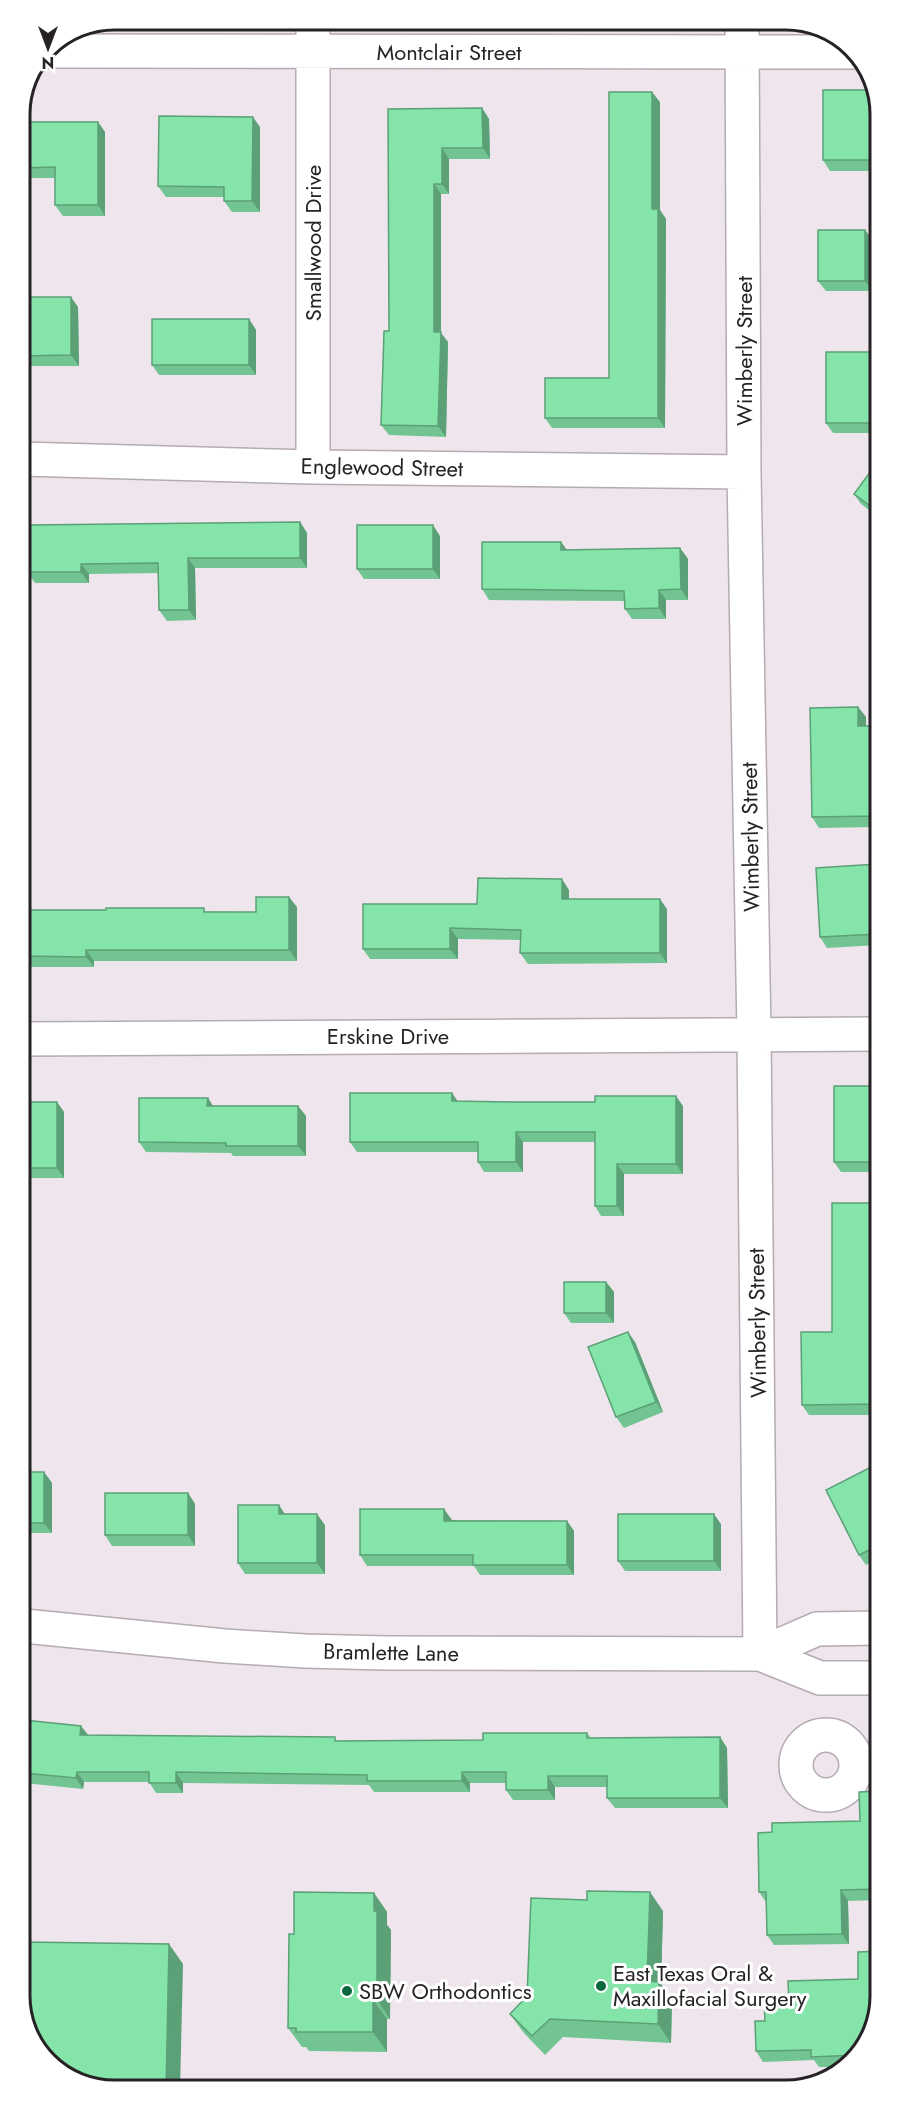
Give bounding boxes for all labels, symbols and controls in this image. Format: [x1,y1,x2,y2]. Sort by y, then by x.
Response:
north arrow [18,18,78,78]
street label: Montclair Street [376,36,522,68]
text: N [42,51,54,74]
street label: Smallwood Drive [297,165,329,321]
street label: Wimberly Street [728,275,760,426]
street label: Englewood Street [300,450,464,484]
street label: Wimberly Street [733,761,767,912]
street label: Erskine Drive [327,1020,449,1052]
street label: Wimberly Street [740,1247,774,1398]
street label: Bramlette Lane [323,1635,459,1669]
place label: East Texas Oral & Maxillofacial Surgery [613,1957,807,2014]
place label: SBW Orthodontics [359,1975,532,2007]
marker: East Texas Oral & Maxillofacial Surgery [594,1979,608,1993]
marker: SBW Orthodontics [340,1984,354,1998]

